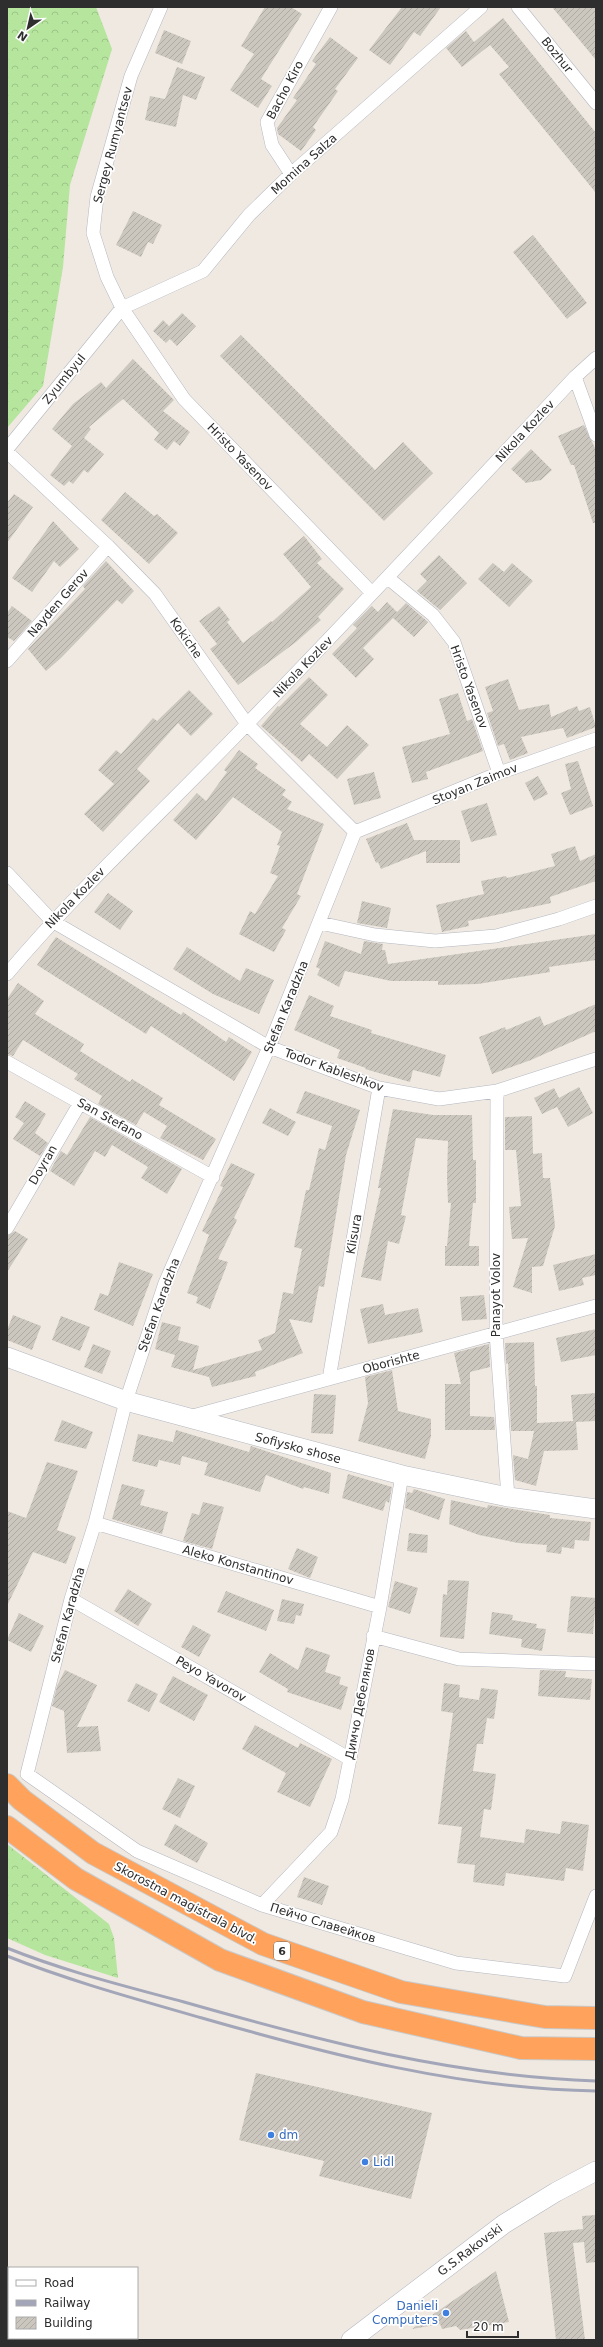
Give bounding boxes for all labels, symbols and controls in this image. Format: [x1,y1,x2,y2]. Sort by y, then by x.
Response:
north arrow [8,8,48,48]
text: N [15,28,30,44]
street label: Bozhur [538,34,576,76]
street label: Bacho Kiro [264,58,306,122]
street label: Sergey Rumyantsev [91,85,135,205]
street label: Momina Salza [268,131,340,197]
street label: Zyumbyul [40,351,88,407]
street label: Nikola Kozlev [493,397,557,465]
street label: Hristo Yasenov [204,420,276,494]
street label: Nayden Gerov [25,566,91,640]
street label: Kokiche [167,615,205,661]
street label: Nikola Kozlev [270,634,336,700]
street label: Hristo Yasenov [447,643,491,731]
street label: Stoyan Zaimov [430,761,520,807]
street label: Nikola Kozlev [42,865,108,931]
street label: Stefan Karadzha [261,959,311,1055]
street label: Todor Kableshkov [282,1045,386,1094]
street label: San Stefano [75,1095,145,1143]
street label: Doyran [26,1143,60,1187]
street label: Klisura [344,1213,364,1255]
street label: Panayot Volov [489,1253,503,1337]
street label: Stefan Karadzha [136,1256,182,1354]
street label: Oborishte [361,1348,421,1376]
street label: Sofiysko shose [253,1430,343,1466]
street label: Aleko Konstantinov [181,1542,295,1588]
street label: Stefan Karadzha [48,1565,88,1665]
street label: Димчо Дебелянов [342,1647,378,1761]
street label: Peyo Yavorov [173,1653,249,1705]
street label: Skorostna magistrala blvd. [112,1859,260,1947]
street label: Пейчо Славейков [268,1900,378,1946]
road number: 6 [274,1942,290,1960]
place label: dm [279,2128,298,2142]
marker: dm [266,2130,276,2140]
place label: Lidl [373,2155,394,2169]
marker: Lidl [360,2157,370,2167]
street label: G.S.Rakovski [435,2221,505,2279]
legend [8,2267,138,2339]
text: Road [44,2276,74,2290]
text: Railway [44,2296,90,2310]
place label: Danieli Computers [372,2299,438,2327]
marker: Danieli Computers [441,2308,451,2318]
scale bar [467,2313,518,2339]
text: Building [44,2316,93,2330]
text: 20 m [473,2320,504,2334]

